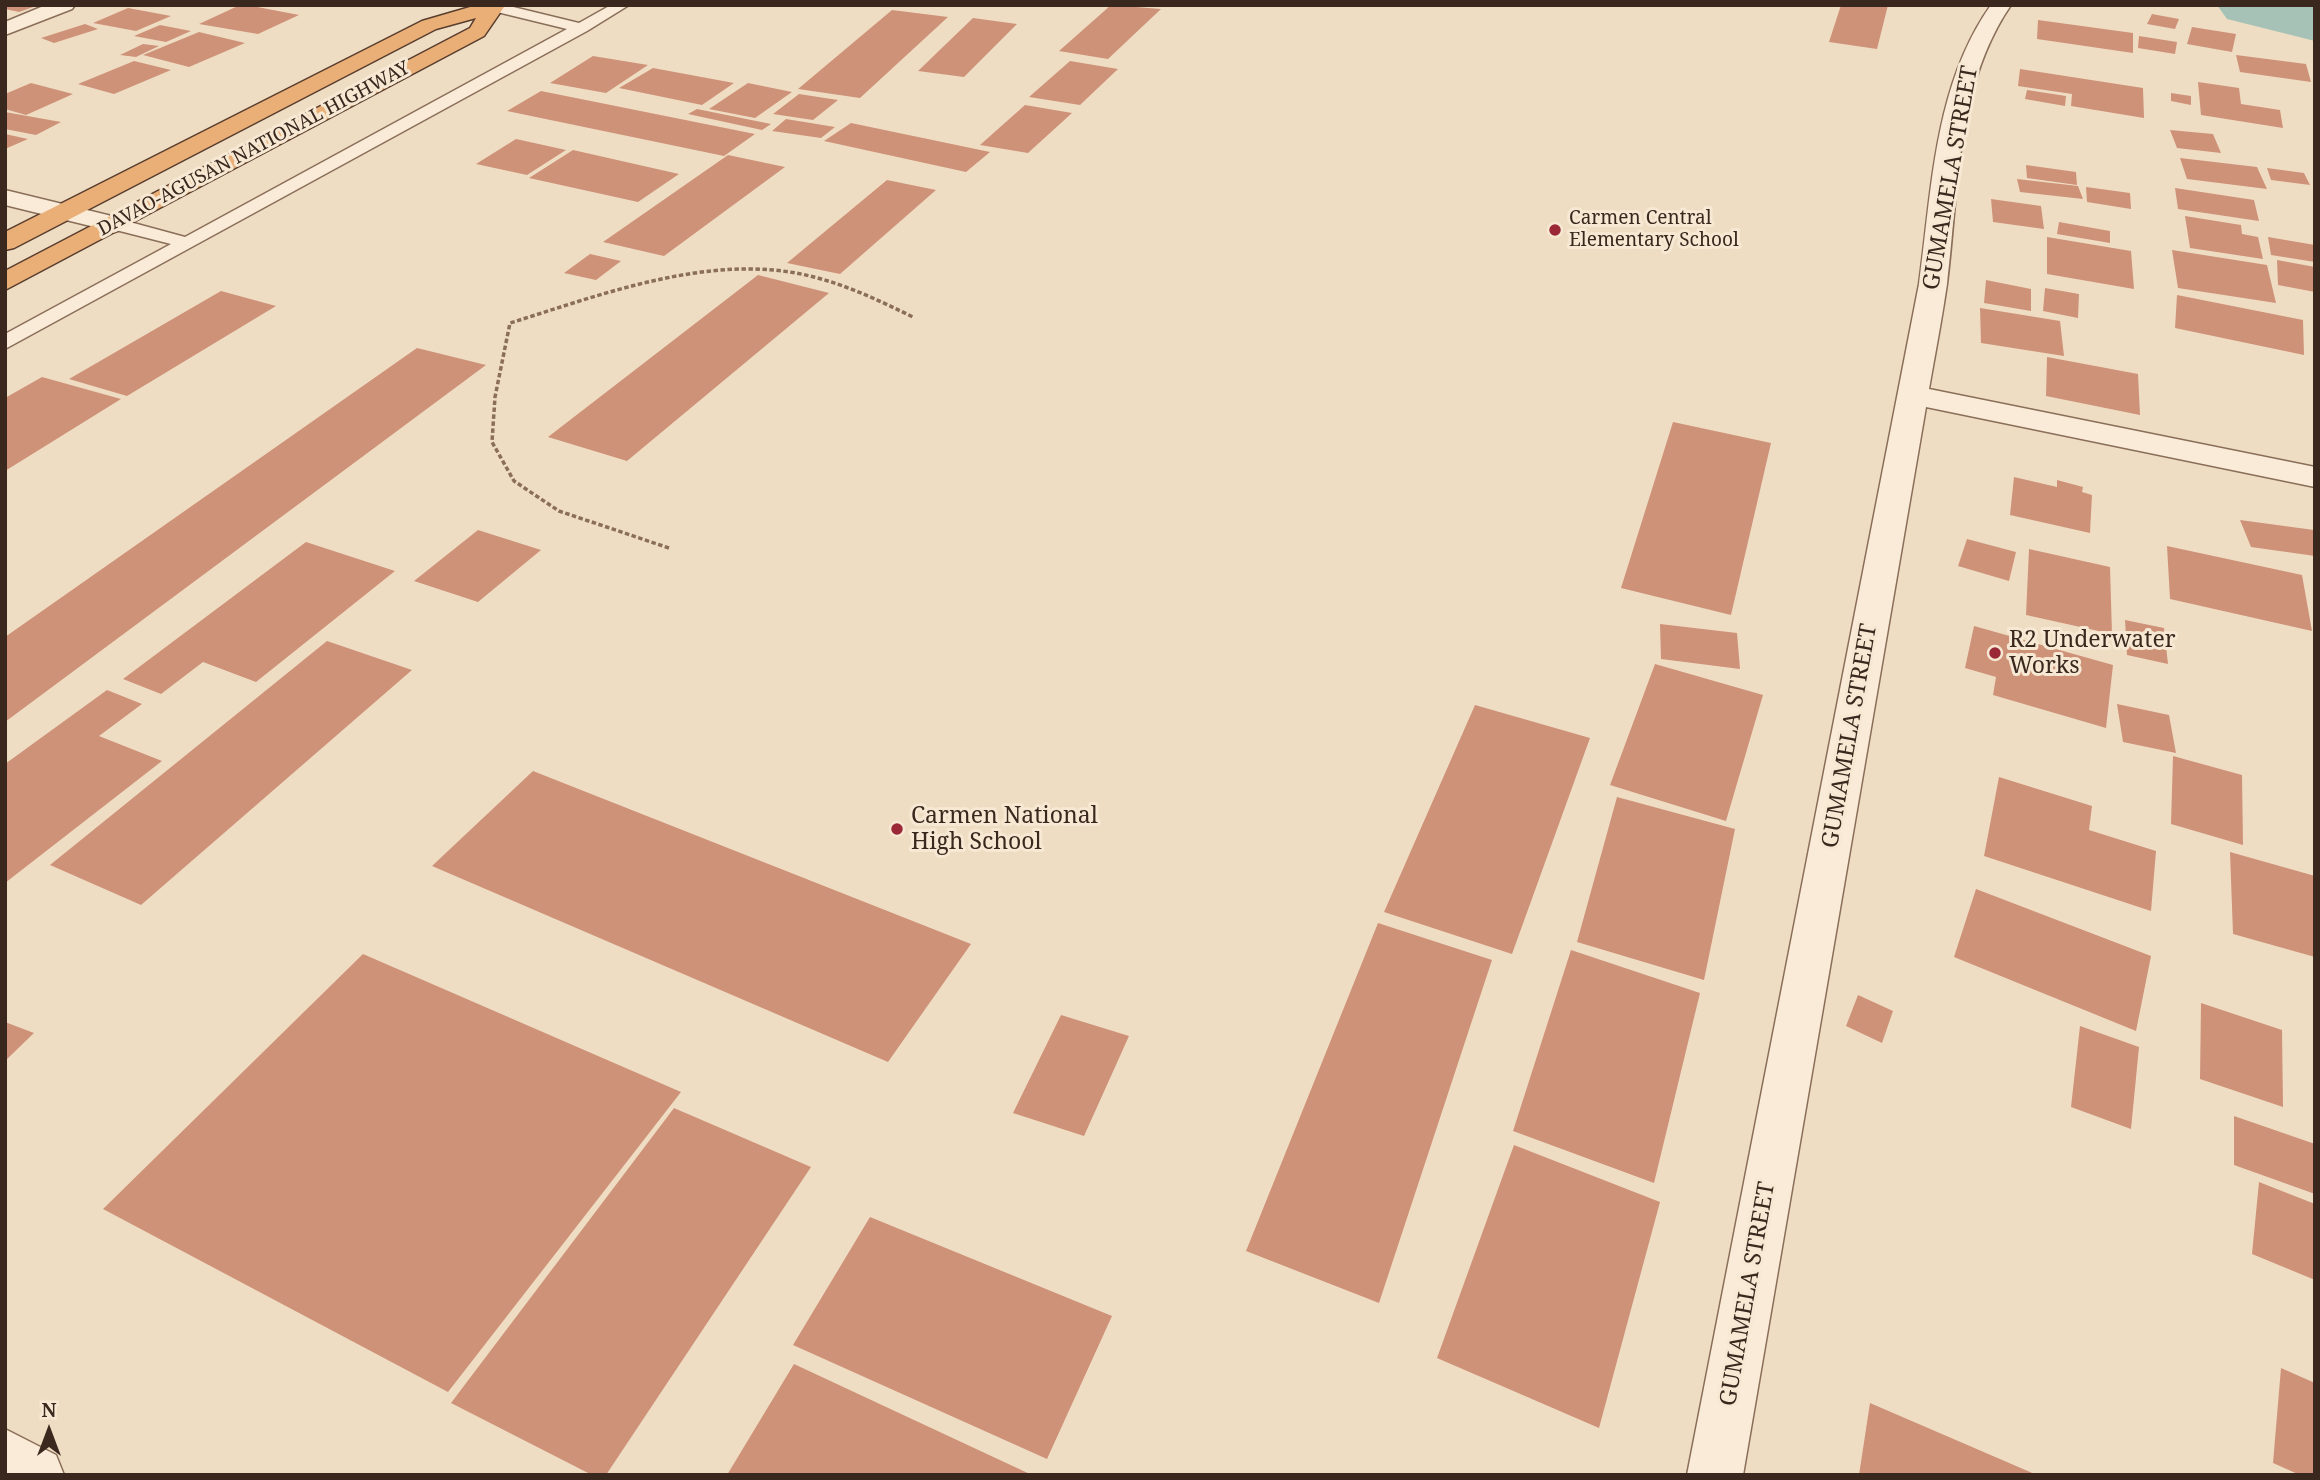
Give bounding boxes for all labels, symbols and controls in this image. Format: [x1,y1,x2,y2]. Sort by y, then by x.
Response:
street label: DAVAO-AGUSAN NATIONAL HIGHWAY [94,57,414,241]
street label: GUMAMELA STREET [1918,64,1984,292]
place label: Carmen Central Elementary School [1569,208,1739,252]
marker: Carmen Central Elementary School [1547,222,1563,238]
street label: GUMAMELA STREET [1817,622,1883,850]
place label: R2 Underwater Works [2009,626,2176,680]
marker: R2 Underwater Works [1987,645,2003,661]
place label: Carmen National High School [911,802,1098,856]
marker: Carmen National High School [889,821,905,837]
street label: GUMAMELA STREET [1715,1180,1781,1408]
north arrow [14,1396,84,1466]
text: N [42,1397,56,1423]

